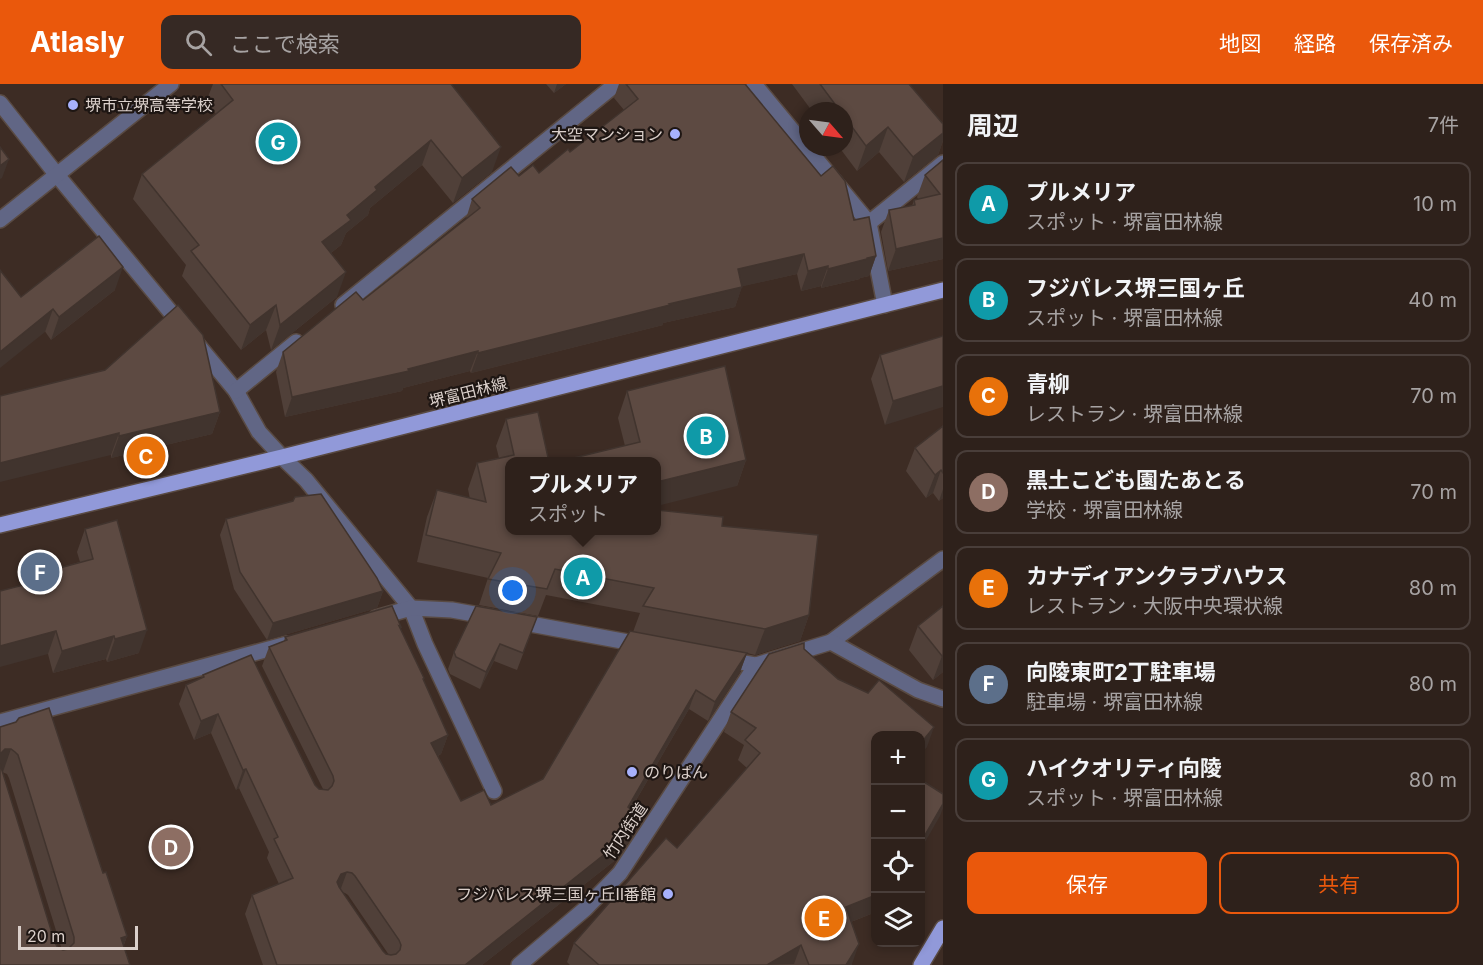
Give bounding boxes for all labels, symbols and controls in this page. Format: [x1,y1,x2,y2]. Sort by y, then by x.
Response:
search box [161,15,581,69]
text: Atlasly [30,25,125,59]
icon: search [182,26,215,59]
text: ここで検索 [230,31,340,57]
text: 地図 [1219,31,1261,56]
text: 経路 [1294,31,1336,56]
text: 保存済み [1369,31,1453,56]
place label: 堺市立堺高等学校 [85,95,213,115]
marker: 堺市立堺高等学校 [66,98,80,112]
north arrow [799,102,853,156]
text: 周辺 [967,110,1019,141]
text: 7件 [1428,113,1459,137]
pin: G [258,120,298,164]
place label: 大空マンション [551,124,663,144]
marker: 大空マンション [668,127,682,141]
text: プルメリア [1026,179,1136,205]
text: A [981,192,996,216]
text: 10 m [1413,192,1457,216]
text: スポット · 堺富田林線 [1026,210,1223,234]
text: フジパレス堺三国ヶ丘 [1026,275,1245,301]
text: B [982,288,995,312]
text: 40 m [1408,288,1457,312]
text: スポット · 堺富田林線 [1026,306,1223,330]
text: 青柳 [1026,371,1070,397]
street label: 堺富田林線 [427,373,509,411]
text: C [981,384,996,408]
text: 70 m [1410,384,1457,408]
text: レストラン · 堺富田林線 [1026,402,1243,426]
pin: B [686,414,726,458]
pin: C [126,434,166,478]
popup [505,457,661,535]
text: 黒土こども園たあとる [1026,467,1246,493]
text: プルメリア [528,471,638,497]
text: D [981,480,996,504]
text: 70 m [1410,480,1457,504]
text: 学校 · 堺富田林線 [1026,498,1183,522]
text: スポット [528,502,608,526]
pin: F [20,550,60,594]
pin: A [564,554,602,600]
text: カナディアンクラブハウス [1026,563,1288,589]
your location [498,576,527,605]
text: E [982,576,995,600]
text: 80 m [1409,576,1457,600]
text: レストラン · 大阪中央環状線 [1026,594,1283,618]
text: 向陵東町2丁駐車場 [1026,659,1216,685]
text: F [983,672,994,696]
text: 80 m [1409,672,1457,696]
text: 駐車場 · 堺富田林線 [1026,690,1203,714]
map controls [871,731,925,947]
button: + [871,731,925,785]
text: ハイクオリティ向陵 [1026,755,1222,781]
place label: のりぱん [644,762,708,782]
marker: のりぱん [625,765,639,779]
text: G [981,768,996,792]
text: 80 m [1409,768,1457,792]
button: − [871,785,925,839]
text: スポット · 堺富田林線 [1026,786,1223,810]
street label: 竹内街道 [599,799,651,863]
pin: D [152,824,190,870]
button: locate [871,839,925,893]
button: 保存 [967,852,1207,914]
button: 共有 [1219,852,1459,914]
place label: フジパレス堺三国ヶ丘Ⅱ番館 [456,884,656,904]
marker: フジパレス堺三国ヶ丘Ⅱ番館 [661,887,675,901]
button: layers [871,893,925,947]
pin: E [804,896,844,940]
scale bar [18,923,138,950]
text: 20 m [27,926,65,946]

